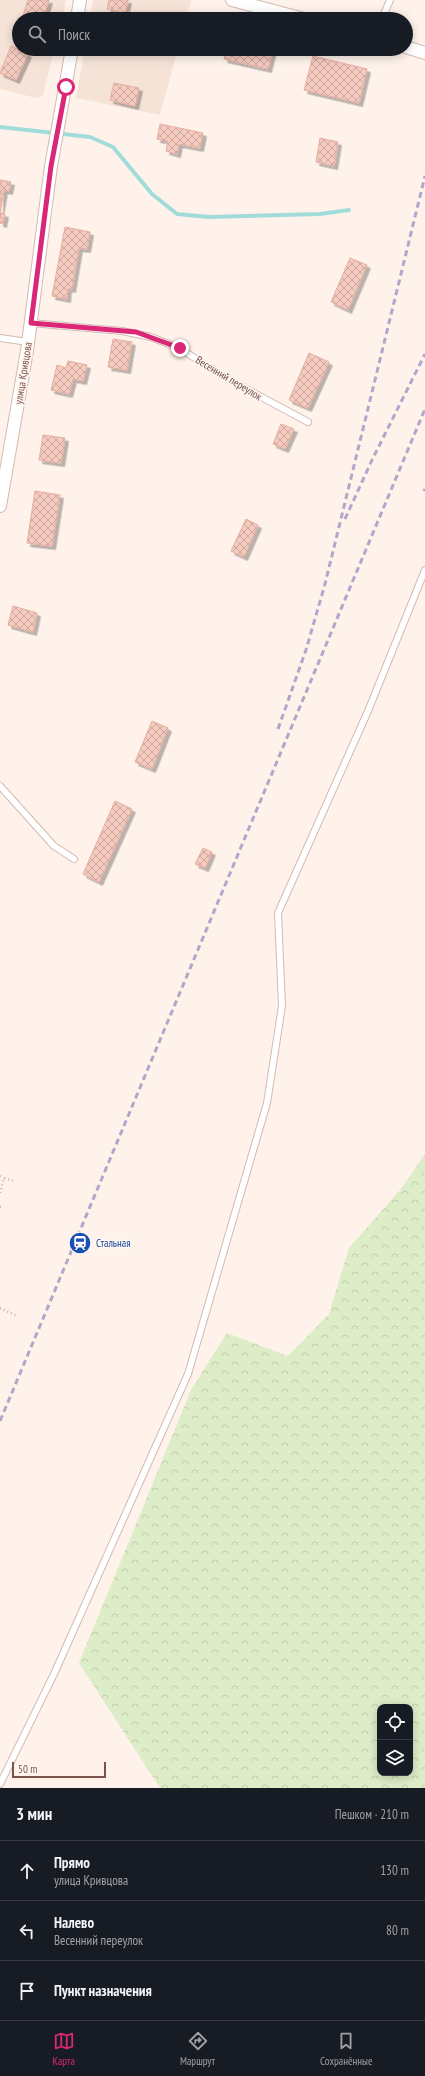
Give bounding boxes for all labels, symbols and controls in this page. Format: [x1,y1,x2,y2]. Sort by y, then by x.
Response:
search box [12,12,413,56]
icon: search [26,23,48,45]
text: Поиск [58,25,90,44]
route start [57,78,75,96]
route end [171,339,189,357]
street label: улица Кривцова [11,341,35,405]
street label: Весенний переулок [193,353,266,404]
station icon: Стальная [67,1230,93,1256]
place label: Стальная [96,1236,130,1250]
map controls [377,1704,413,1776]
button: locate [377,1704,413,1740]
button: layers [377,1740,413,1776]
scale bar [12,1760,106,1779]
text: 50 m [18,1762,37,1776]
text: 3 мин [16,1803,52,1825]
text: Пешком · 210 m [335,1806,409,1823]
text: Прямо [54,1853,90,1872]
icon: ahead [16,1860,38,1882]
text: 130 m [380,1862,409,1879]
text: улица Кривцова [54,1872,128,1889]
text: Налево [54,1913,94,1932]
icon: left [16,1920,38,1942]
text: 80 m [386,1922,409,1939]
text: Весенний переулок [54,1932,143,1949]
icon: arrive [16,1980,38,2002]
text: Пункт назначения [54,1981,152,2000]
tab: Карта [53,2030,75,2068]
tab: Маршрут [180,2030,215,2068]
tab: Сохранённые [320,2030,372,2068]

